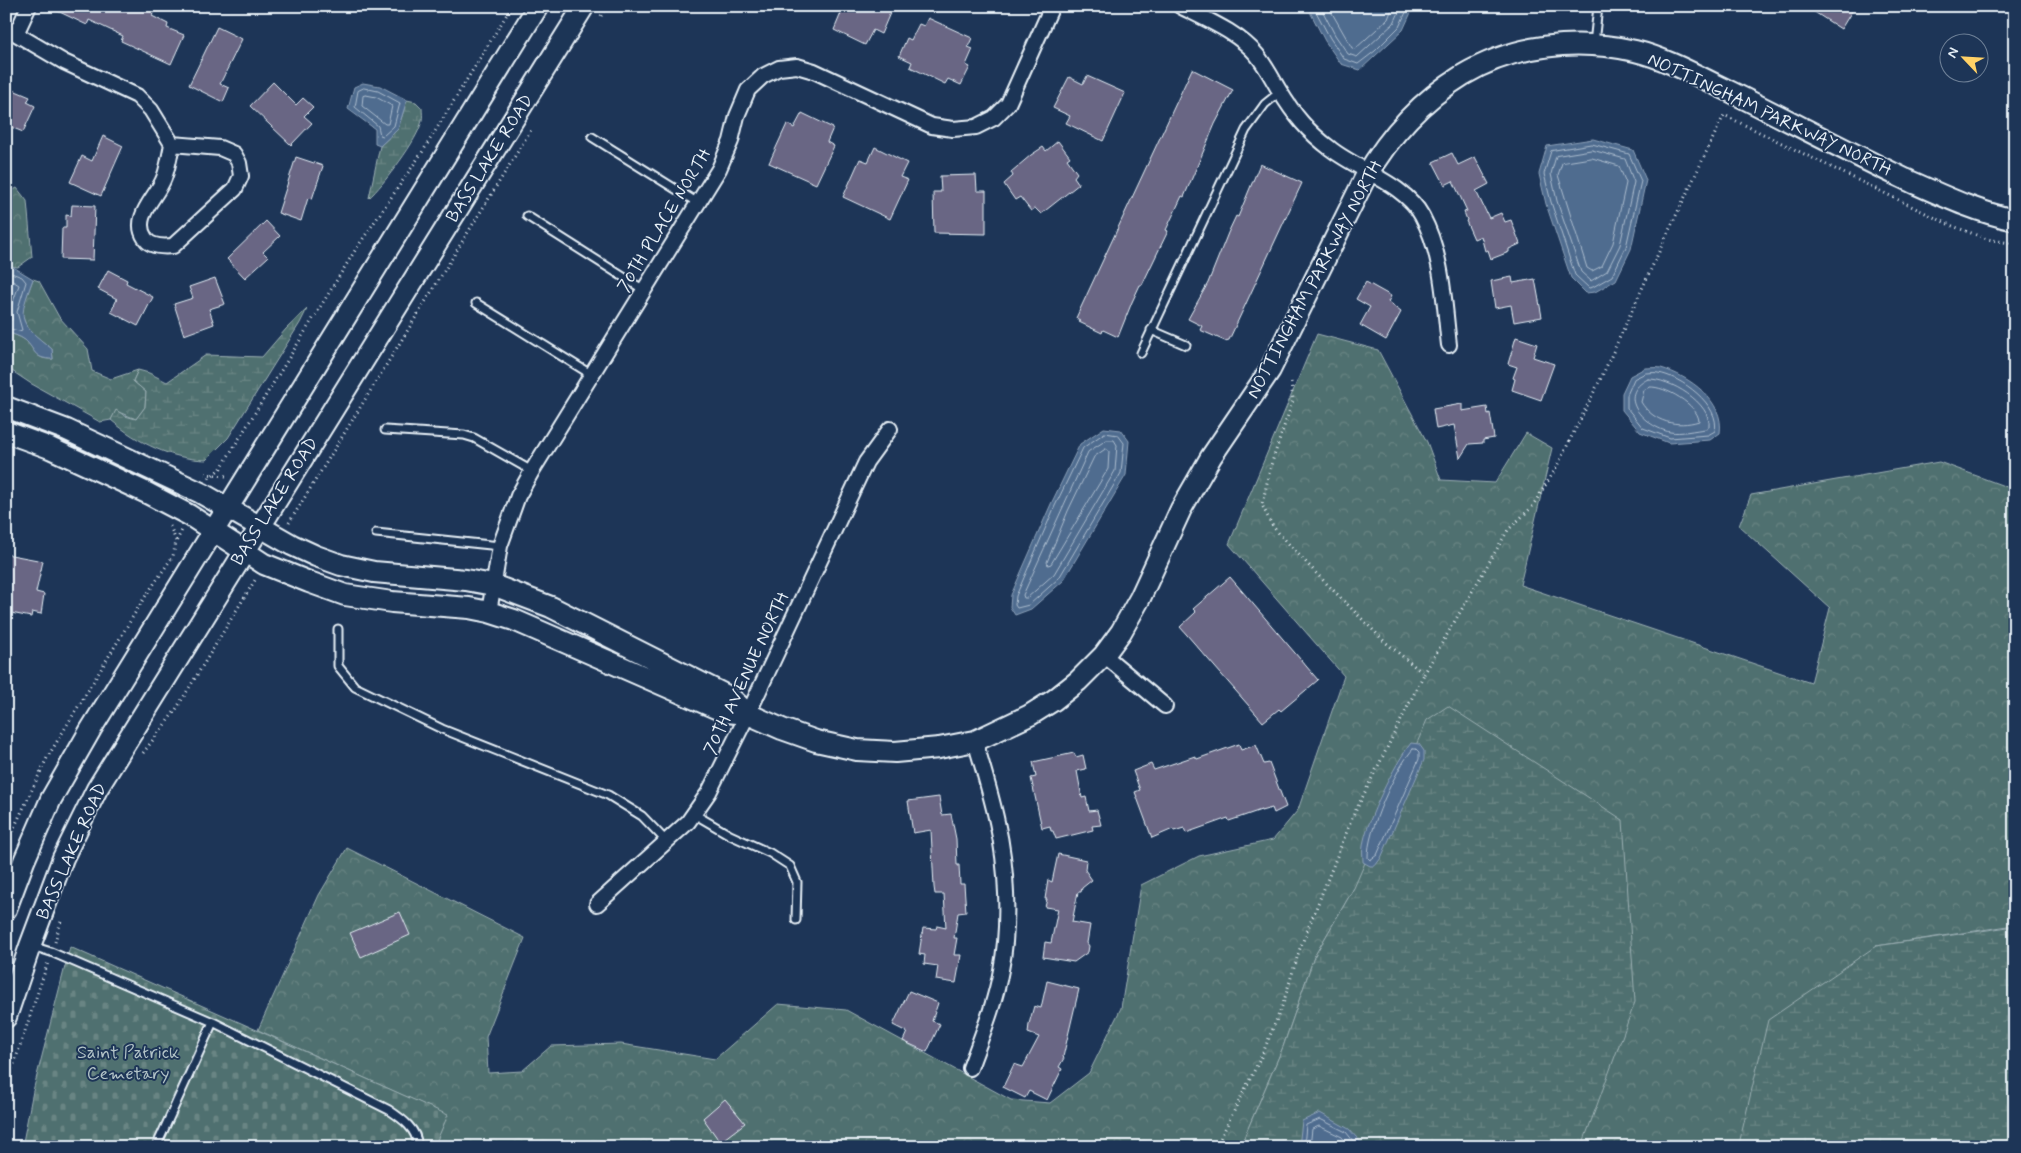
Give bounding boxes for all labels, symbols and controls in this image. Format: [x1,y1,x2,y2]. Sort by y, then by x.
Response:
north arrow [1938,32,1988,82]
text: N [1943,45,1963,61]
street label: NOTTINGHAM PARKWAY NORTH [1643,48,1896,182]
street label: BASS LAKE ROAD [441,90,539,227]
street label: 70TH PLACE NORTH [612,144,718,297]
street label: NOTTINGHAM PARKWAY NORTH [1242,156,1388,403]
street label: BASS LAKE ROAD [226,433,324,570]
street label: 70TH AVENUE NORTH [699,588,795,759]
street label: BASS LAKE ROAD [31,779,113,924]
park label: Saint Patrick Cemetary [77,1041,179,1086]

